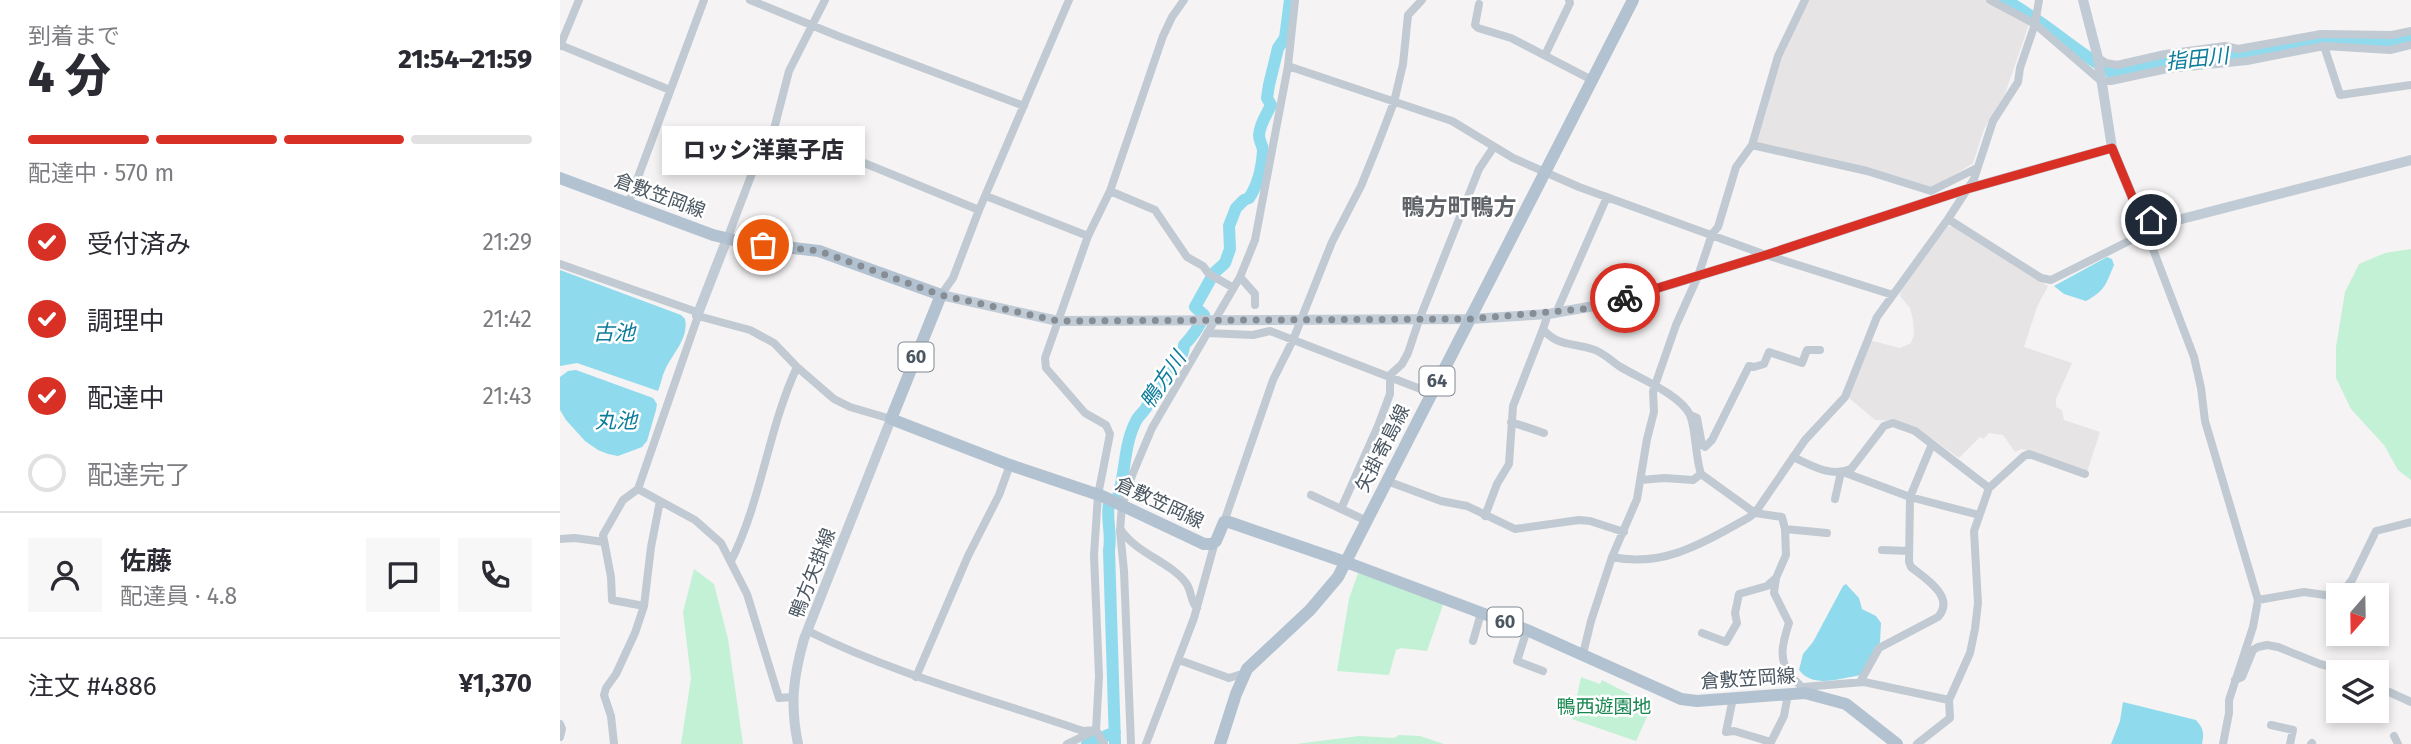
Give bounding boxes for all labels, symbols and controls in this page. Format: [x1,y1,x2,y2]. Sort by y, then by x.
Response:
text: 到着まで [28,22,120,50]
water label: 指田川 [2164,43,2232,75]
text: 21:54–21:59 [398,44,532,75]
text: 4 分 [28,49,111,104]
callout: ロッシ洋菓子店 [662,126,864,175]
text: ロッシ洋菓子店 [683,136,844,164]
text: 配達中 · 570 m [28,159,174,187]
street label: 倉敷笠岡線 [611,168,708,223]
pin [2121,190,2181,250]
district label: 鴨方町鴨方 [1402,193,1517,221]
icon: home [2132,201,2170,239]
pin [733,215,793,275]
icon: check [28,223,66,261]
icon: bag [744,226,782,264]
text: 21:29 [482,228,532,256]
text: 受付済み [87,229,191,260]
courier [1590,263,1660,333]
icon: bike [1606,279,1644,317]
icon: check [28,300,66,338]
text: 21:42 [483,305,532,333]
text: 調理中 [87,306,165,337]
water label: 古池 [593,320,637,346]
road number: 60 [898,342,934,372]
water label: 鴨方川 [1135,345,1193,413]
road number: 64 [1420,366,1454,396]
icon: check [28,377,66,415]
text: 21:43 [483,382,532,410]
text: 配達中 [87,383,165,414]
street label: 矢掛寄島線 [1351,401,1414,496]
water label: 丸池 [595,408,639,434]
text: 配達完了 [87,460,191,491]
street label: 倉敷笠岡線 [1112,472,1208,533]
street label: 鴨方矢掛線 [785,525,840,622]
button: person [28,538,102,612]
button: chat [366,538,440,612]
button: phone [458,538,532,612]
text: 佐藤 [120,546,172,577]
text: 配達員 · 4.8 [120,582,237,610]
north arrow [2326,583,2389,646]
map controls [2326,583,2389,723]
road number: 60 [1488,608,1522,636]
button: layers [2326,660,2389,723]
street label: 倉敷笠岡線 [1700,664,1796,693]
text: ¥1,370 [459,668,532,699]
text: 注文 #4886 [28,671,157,702]
park label: 鴨西遊園地 [1556,695,1652,718]

